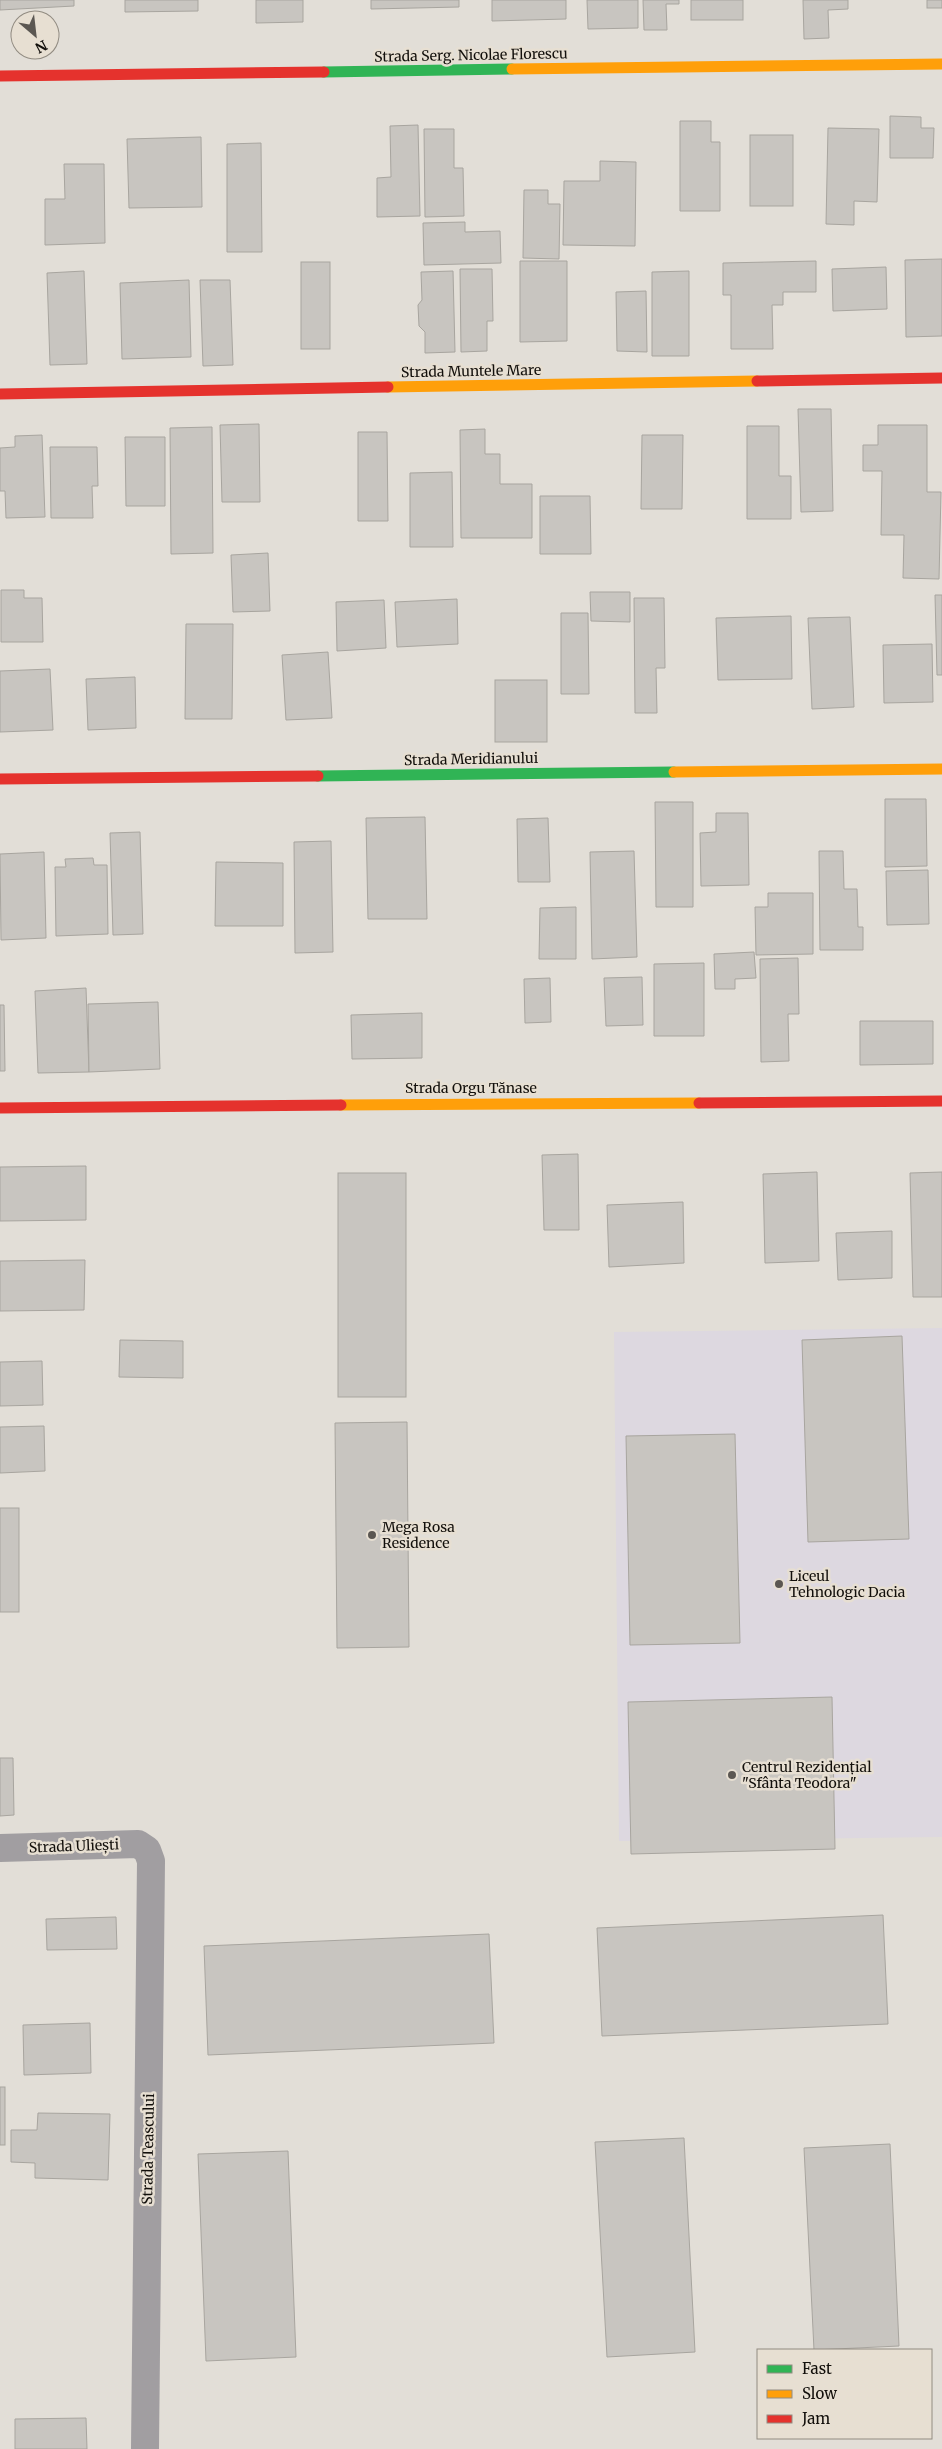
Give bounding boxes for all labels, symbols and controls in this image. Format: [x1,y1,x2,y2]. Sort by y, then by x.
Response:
north arrow [10,10,60,60]
text: N [32,36,50,57]
street label: Strada Serg. Nicolae Florescu [374,44,568,66]
street label: Strada Muntele Mare [401,361,541,381]
street label: Strada Meridianului [404,749,539,769]
street label: Strada Orgu Tănase [405,1079,537,1097]
place label: Mega Rosa Residence [382,1518,455,1552]
marker: Mega Rosa Residence [366,1529,378,1541]
place label: Liceul Tehnologic Dacia [789,1567,906,1601]
marker: Liceul Tehnologic Dacia [773,1578,785,1590]
place label: Centrul Rezidențial "Sfânta Teodora" [742,1758,872,1792]
marker: Centrul Rezidențial "Sfânta Teodora" [726,1769,738,1781]
street label: Strada Uliești [29,1835,120,1857]
street label: Strada Teascului [138,2093,158,2205]
legend [757,2349,932,2439]
text: Fast [802,2359,832,2378]
text: Slow [802,2384,837,2403]
text: Jam [801,2409,830,2428]

